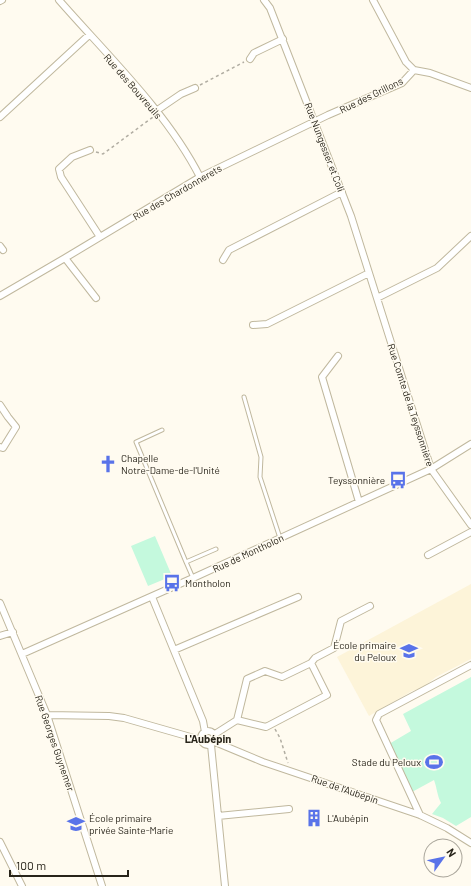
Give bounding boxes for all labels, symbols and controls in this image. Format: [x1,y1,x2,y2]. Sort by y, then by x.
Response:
street label: Rue des Bouvreuils [102,51,165,121]
street label: Rue des Grillons [337,74,405,115]
street label: Rue Nungesser et Coli [302,101,348,193]
street label: Rue des Chardonnerets [130,162,224,222]
street label: Rue Comte de la Teyssonnière [385,342,437,468]
place label: Chapelle Notre-Dame-de-l'Unité [121,452,220,476]
church icon: Chapelle Notre-Dame-de-l'Unité [98,454,118,474]
bus stop icon: Teyssonnière [388,470,408,490]
place label: Teyssonnière [328,474,385,486]
street label: Rue de Montholon [211,531,285,575]
bus stop icon: Montholon [162,573,182,593]
place label: Montholon [185,577,231,589]
place label: École primaire du Peloux [333,639,396,663]
school or university icon: École primaire du Peloux [399,641,419,661]
street label: Rue Georges Guynemer [33,694,77,793]
district label: L'Aubépin [185,732,231,745]
sports icon: Stade du Peloux [424,752,444,772]
place label: Stade du Peloux [352,756,421,768]
street label: Rue de l'Aubépin [310,772,380,806]
building icon: L'Aubépin [304,808,324,828]
place label: École primaire privée Sainte-Marie [89,812,173,836]
place label: L'Aubépin [327,812,369,824]
school or university icon: École primaire privée Sainte-Marie [66,814,86,834]
north arrow [423,838,463,878]
text: N [444,846,459,859]
scale bar [10,852,128,878]
text: 100 m [16,858,46,872]

